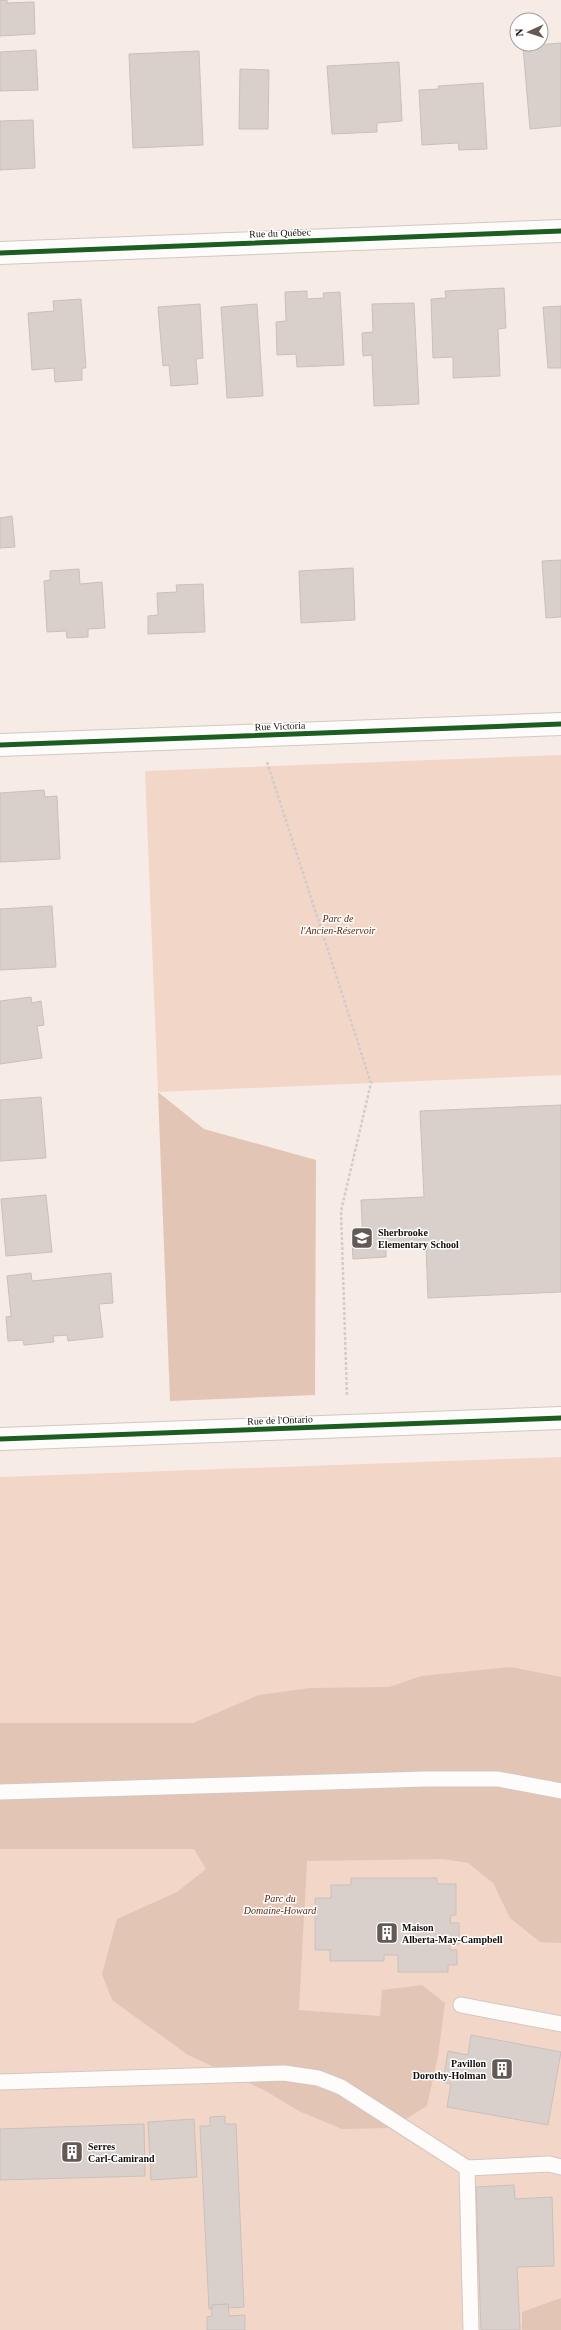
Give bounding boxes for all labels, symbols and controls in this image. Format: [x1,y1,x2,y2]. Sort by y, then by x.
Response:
north arrow [509,12,549,52]
text: N [513,28,525,37]
street label: Rue du Québec [249,226,312,240]
street label: Rue Victoria [255,720,306,732]
park label: Parc de l'Ancien-Réservoir [301,913,376,936]
school or university icon: Sherbrooke Elementary School [349,1225,375,1251]
place label: Sherbrooke Elementary School [378,1227,459,1250]
street label: Rue de l'Ontario [247,1413,313,1427]
park label: Parc du Domaine-Howard [243,1893,317,1916]
building icon: Maison Alberta-May-Campbell [374,1920,400,1946]
place label: Maison Alberta-May-Campbell [402,1922,503,1945]
building icon: Pavillon Dorothy-Holman [489,2056,515,2082]
place label: Pavillon Dorothy-Holman [413,2058,486,2081]
building icon: Serres Carl-Camirand [59,2139,85,2165]
place label: Serres Carl-Camirand [88,2141,155,2164]

